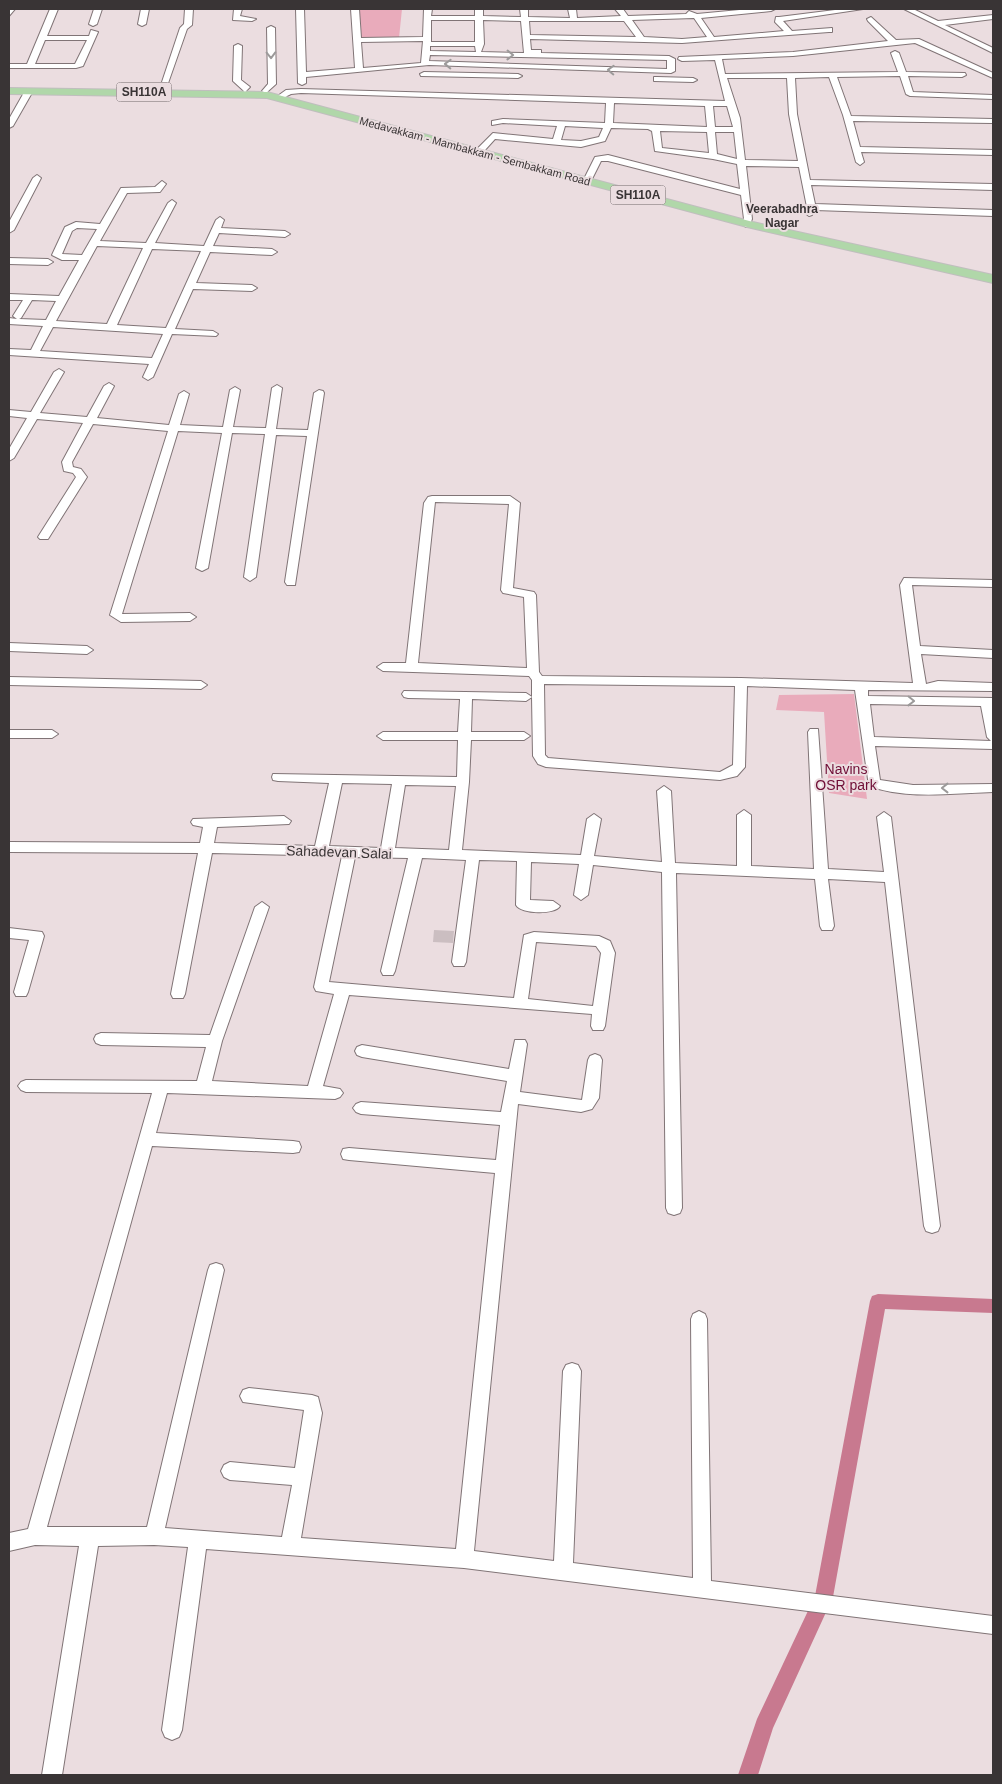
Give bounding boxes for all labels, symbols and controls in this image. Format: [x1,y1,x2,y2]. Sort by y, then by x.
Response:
one-way arrow [507,50,515,60]
one-way arrow [266,52,276,60]
one-way arrow [444,59,452,69]
one-way arrow [607,65,615,76]
road number: SH110A [116,82,172,101]
street label: Medavakkam - Mambakkam - Sembakkam Road [358,114,592,188]
road number: SH110A [610,186,666,204]
district label: Veerabadhra Nagar [746,202,818,230]
one-way arrow [908,696,915,706]
park label: Navins OSR park [815,761,878,793]
one-way arrow [940,783,948,793]
street label: Sahadevan Salai [286,842,392,862]

